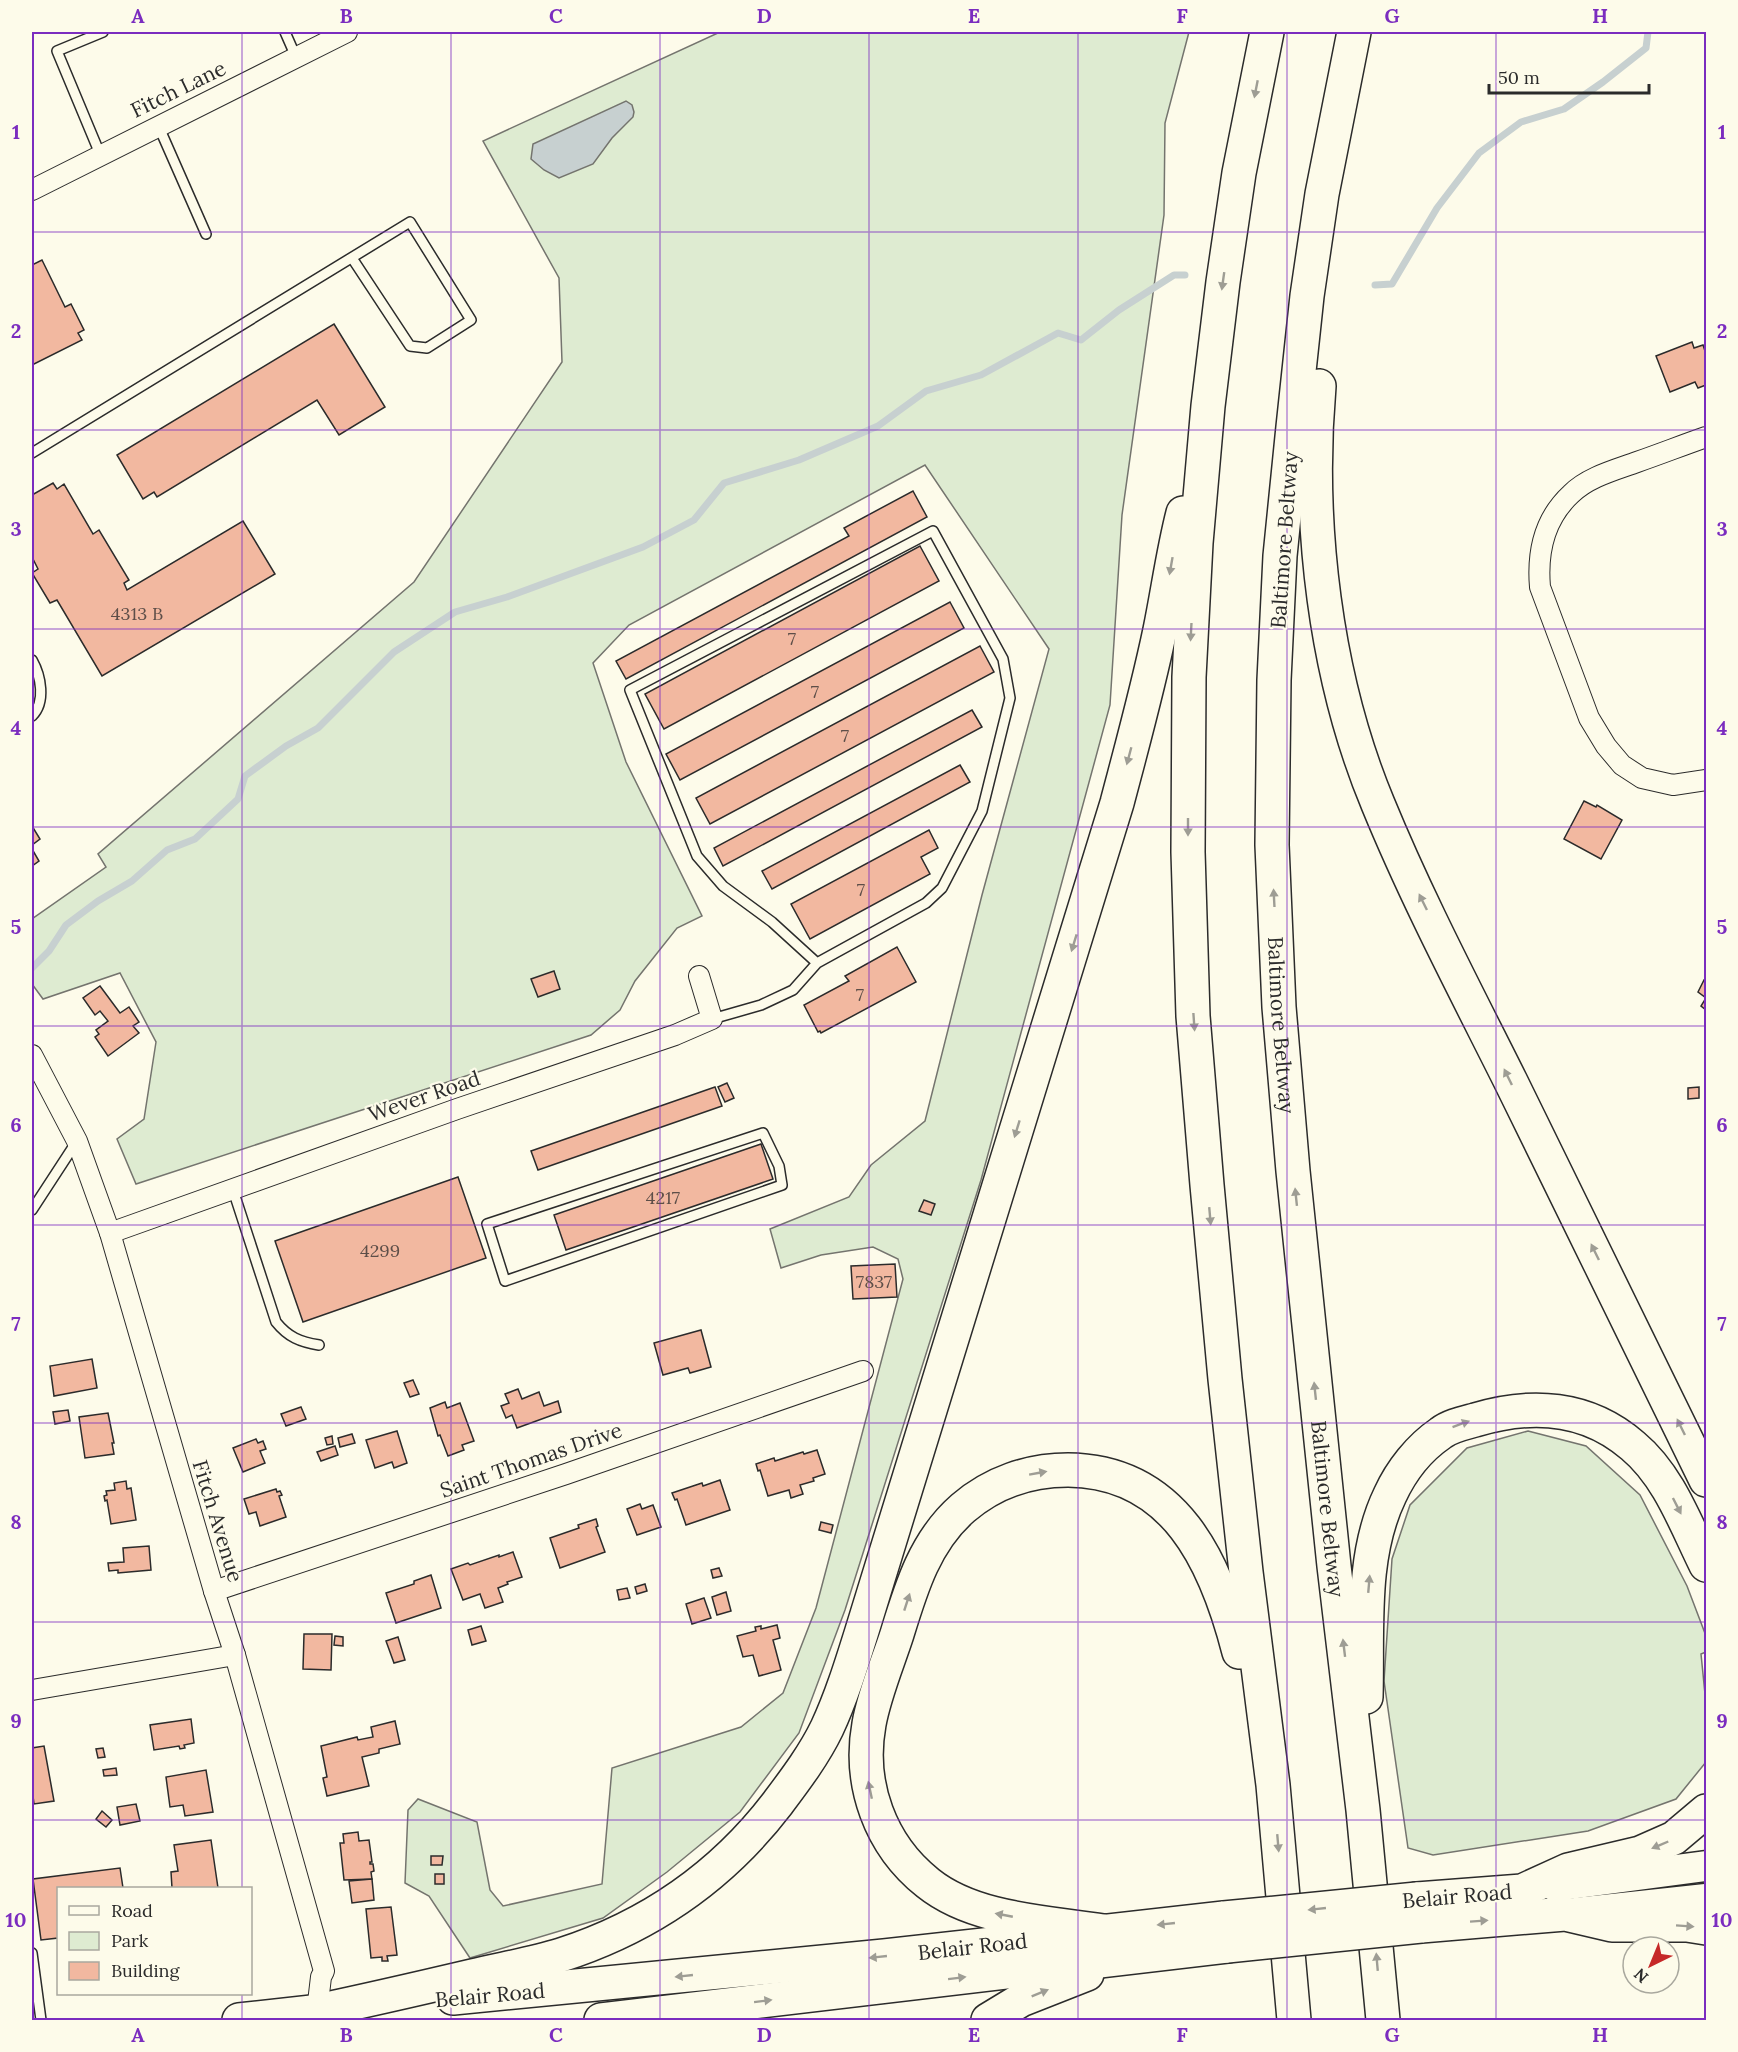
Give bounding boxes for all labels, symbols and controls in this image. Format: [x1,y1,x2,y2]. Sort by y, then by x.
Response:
text: A [131,3,145,28]
text: B [339,3,353,28]
text: C [549,3,563,28]
text: D [756,3,772,28]
text: E [968,3,980,28]
text: F [1176,3,1188,28]
text: G [1384,3,1400,28]
text: H [1592,3,1608,28]
street label: Fitch Lane [126,54,230,124]
scale bar [1489,57,1650,95]
text: 50 m [1498,66,1540,89]
one-way arrow [1251,80,1260,99]
text: 1 [12,119,20,144]
text: 1 [1718,119,1726,144]
one-way arrow [1219,272,1228,291]
text: 2 [11,318,21,343]
text: 2 [1717,318,1727,343]
street label: Baltimore Beltway [1264,451,1304,629]
text: 3 [10,516,22,541]
text: 3 [1716,516,1728,541]
one-way arrow [1166,556,1175,575]
house number: 4313 B [111,602,163,625]
one-way arrow [1187,623,1196,642]
house number: 7 [788,627,796,650]
house number: 7 [811,680,819,703]
text: 4 [11,715,22,740]
text: 4 [1717,715,1728,740]
house number: 7 [841,724,849,747]
one-way arrow [1124,747,1133,765]
one-way arrow [1184,818,1193,837]
house number: 7 [857,878,865,901]
one-way arrow [1270,889,1279,908]
one-way arrow [1419,894,1428,911]
text: 5 [11,914,22,939]
text: 5 [1717,914,1728,939]
one-way arrow [1069,934,1078,952]
street label: Baltimore Beltway [1262,936,1302,1115]
house number: 7 [856,983,864,1006]
one-way arrow [1189,1013,1198,1032]
street label: Wever Road [364,1064,484,1128]
one-way arrow [1504,1069,1513,1086]
text: 6 [10,1112,22,1137]
text: 6 [1716,1112,1728,1137]
one-way arrow [1012,1121,1021,1139]
house number: 4217 [646,1186,680,1209]
one-way arrow [1291,1188,1301,1207]
one-way arrow [1205,1207,1215,1226]
house number: 4299 [360,1239,400,1262]
one-way arrow [1590,1244,1599,1261]
house number: 7837 [856,1270,892,1293]
text: 7 [11,1311,21,1336]
text: 7 [1717,1311,1727,1336]
one-way arrow [1310,1382,1320,1401]
street label: Saint Thomas Drive [437,1416,625,1504]
street label: Baltimore Beltway [1305,1419,1351,1599]
one-way arrow [1452,1419,1470,1429]
one-way arrow [1676,1419,1685,1436]
street label: Fitch Avenue [187,1457,249,1585]
one-way arrow [1029,1468,1048,1477]
one-way arrow [1672,1497,1681,1514]
text: 8 [10,1509,22,1534]
text: 8 [1716,1509,1728,1534]
one-way arrow [1364,1574,1374,1593]
one-way arrow [903,1593,912,1611]
one-way arrow [1339,1638,1348,1657]
text: 9 [10,1708,22,1733]
text: 9 [1716,1708,1728,1733]
one-way arrow [865,1781,875,1799]
one-way arrow [1274,1834,1283,1853]
one-way arrow [1651,1840,1668,1849]
street label: Belair Road [1401,1878,1513,1914]
legend [57,1887,252,1995]
text: Road [111,1899,153,1922]
one-way arrow [1308,1904,1327,1914]
text: 10 [6,1907,26,1932]
text: 10 [1712,1907,1732,1932]
one-way arrow [994,1910,1013,1919]
one-way arrow [1470,1916,1489,1926]
one-way arrow [1156,1920,1175,1929]
one-way arrow [1675,1921,1694,1930]
street label: Belair Road [916,1927,1029,1966]
text: Park [111,1929,149,1952]
north arrow [1621,1935,1681,1995]
one-way arrow [868,1952,887,1962]
one-way arrow [1372,1953,1382,1972]
text: Building [111,1959,181,1982]
text: N [1629,1964,1652,1988]
one-way arrow [674,1971,693,1981]
one-way arrow [948,1973,967,1983]
street label: Belair Road [434,1977,546,2013]
one-way arrow [1031,1988,1049,1998]
one-way arrow [754,1996,773,2006]
text: A [131,2022,145,2047]
text: B [339,2022,353,2047]
text: C [549,2022,563,2047]
text: D [756,2022,772,2047]
text: E [968,2022,980,2047]
text: F [1176,2022,1188,2047]
text: G [1384,2022,1400,2047]
text: H [1592,2022,1608,2047]

